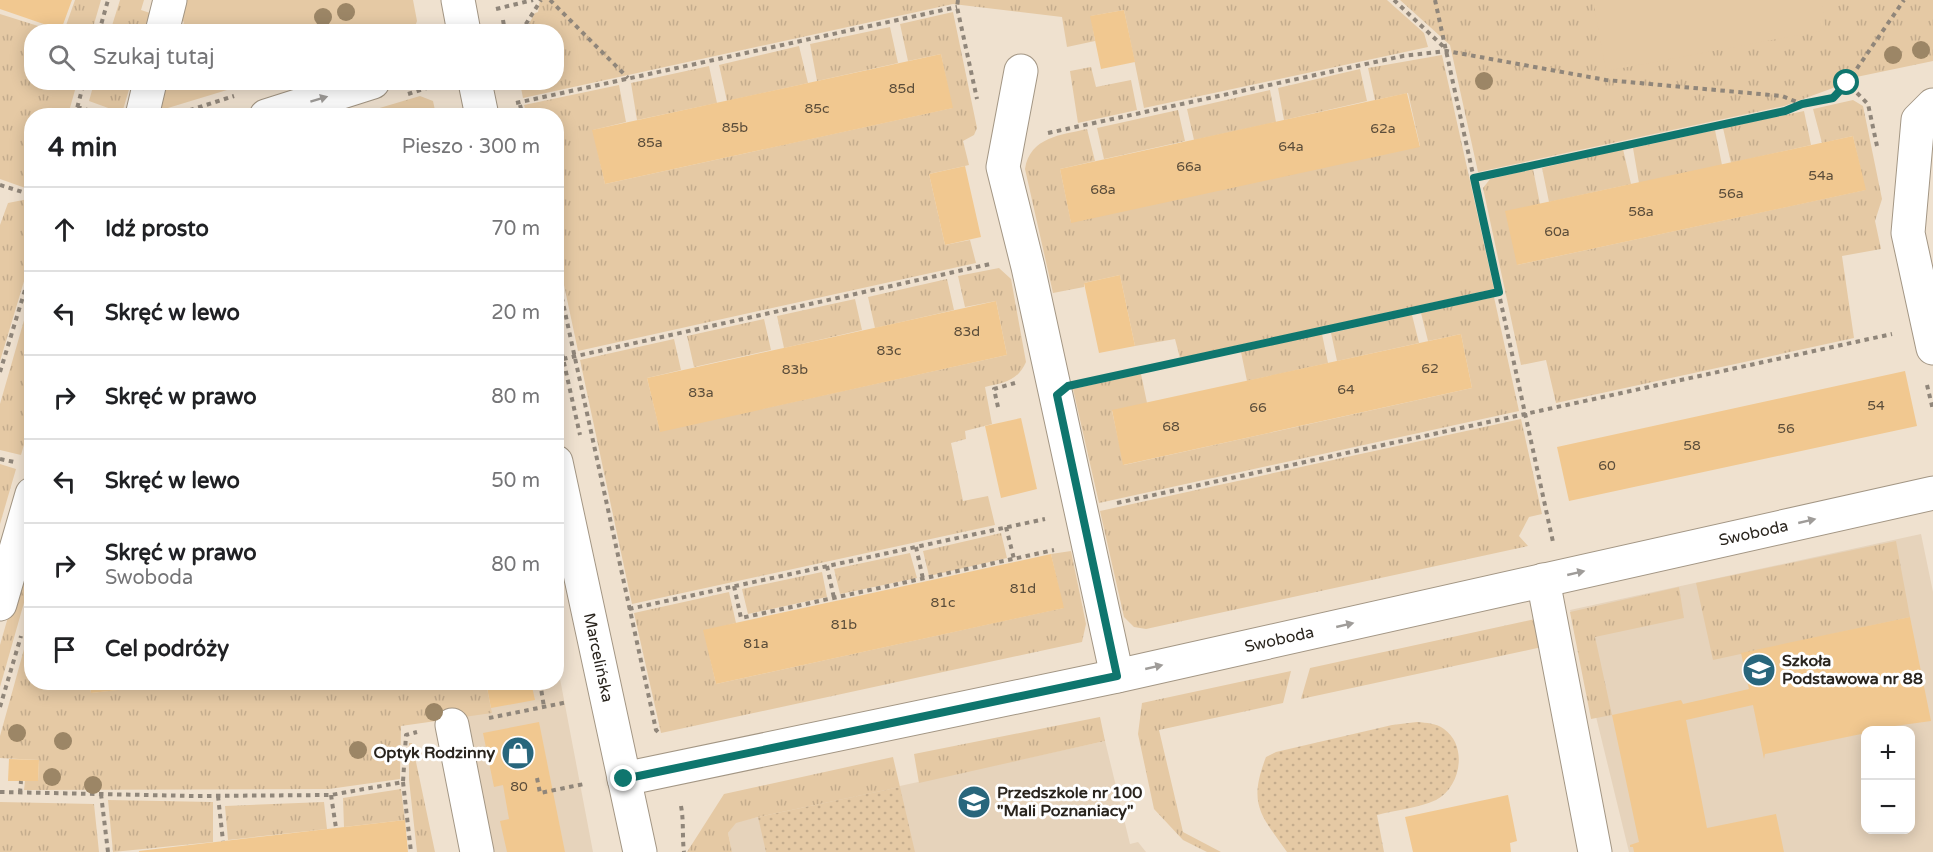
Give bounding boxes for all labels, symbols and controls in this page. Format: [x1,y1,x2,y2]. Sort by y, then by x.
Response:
search box [24,24,564,90]
icon: search [45,41,78,74]
text: Szukaj tutaj [93,44,215,70]
route start [1833,69,1859,95]
house number: 85d [889,80,915,97]
one-way arrow [310,94,328,103]
house number: 85c [804,100,830,117]
house number: 85b [722,119,748,136]
house number: 62a [1370,120,1396,137]
text: 4 min [48,132,117,163]
house number: 85a [637,134,663,151]
text: Pieszo · 300 m [402,135,540,159]
house number: 64a [1278,138,1304,155]
house number: 66a [1176,158,1202,175]
house number: 54a [1808,167,1834,184]
house number: 68a [1090,181,1116,198]
house number: 56a [1718,185,1744,202]
house number: 58a [1628,203,1654,220]
icon: ahead [48,213,81,246]
text: Idź prosto [105,216,209,242]
text: 70 m [491,217,540,241]
house number: 60a [1544,223,1570,240]
icon: left [48,297,81,330]
text: Skręć w lewo [105,300,240,326]
text: 20 m [491,301,540,325]
house number: 83d [954,323,980,340]
house number: 83c [876,342,902,359]
house number: 62 [1421,360,1439,377]
house number: 83b [782,361,808,378]
icon: right [48,381,81,414]
house number: 64 [1337,381,1355,398]
text: Skręć w prawo [105,384,257,410]
house number: 83a [688,384,714,401]
text: 80 m [491,385,540,409]
house number: 54 [1867,397,1885,414]
house number: 66 [1249,399,1267,416]
house number: 68 [1162,418,1180,435]
house number: 56 [1777,420,1795,437]
house number: 58 [1683,437,1701,454]
house number: 60 [1598,457,1616,474]
icon: left [48,465,81,498]
text: Skręć w lewo [105,468,240,494]
text: 50 m [491,469,540,493]
street label: Swoboda [1717,516,1790,551]
one-way arrow [1798,516,1817,525]
text: Skręć w prawo [105,540,257,566]
icon: right [48,549,81,582]
text: 80 m [491,553,540,577]
text: Swoboda [105,566,193,590]
one-way arrow [1567,568,1586,577]
house number: 81d [1010,580,1036,597]
house number: 81c [930,594,956,611]
street label: Marcelińska [579,611,617,704]
house number: 81b [831,616,857,633]
one-way arrow [1335,620,1354,629]
street label: Swoboda [1243,622,1316,657]
icon: arrive [48,633,81,666]
house number: 81a [743,635,769,652]
text: Cel podróży [105,636,229,662]
place label: Szkoła Podstawowa nr 88 [1782,651,1923,689]
school or university icon: Szkoła Podstawowa nr 88 [1741,652,1777,688]
one-way arrow [1145,662,1163,672]
map controls [1861,726,1915,834]
button: + [1861,726,1915,780]
shop icon: Optyk Rodzinny [500,735,536,771]
place label: Optyk Rodzinny [374,743,495,763]
route end [610,765,636,791]
house number: 80 [510,778,528,795]
button: − [1861,780,1915,834]
place label: Przedszkole nr 100 "Mali Poznaniacy" [997,783,1142,821]
school or university icon: Przedszkole nr 100 "Mali Poznaniacy" [956,784,992,820]

